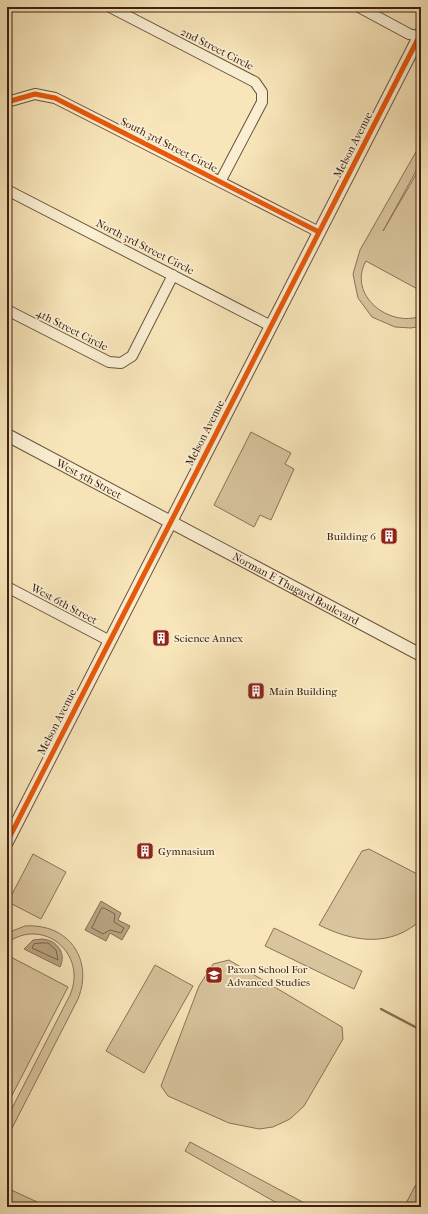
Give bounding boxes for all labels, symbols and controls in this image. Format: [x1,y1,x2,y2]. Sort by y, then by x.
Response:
street label: 2nd Street Circle [178,25,256,73]
street label: Melson Avenue [331,109,375,180]
street label: South 3rd Street Circle [118,115,220,175]
street label: North 3rd Street Circle [94,217,197,278]
street label: 4th Street Circle [34,306,111,354]
street label: Melson Avenue [183,397,227,468]
street label: West 5th Street [53,455,124,501]
building icon: Building 6 [379,526,399,546]
place label: Building 6 [327,530,376,543]
street label: Norman E Thagard Boulevard [230,550,362,628]
street label: West 6th Street [28,581,99,627]
building icon: Science Annex [151,628,171,648]
place label: Science Annex [174,632,243,645]
building icon: Main Building [246,681,266,701]
place label: Main Building [269,685,337,698]
street label: Melson Avenue [35,686,79,757]
building icon: Gymnasium [135,841,155,861]
place label: Gymnasium [158,845,216,858]
place label: Paxon School For Advanced Studies [226,963,310,989]
school or university icon: Paxon School For Advanced Studies [204,965,224,985]

